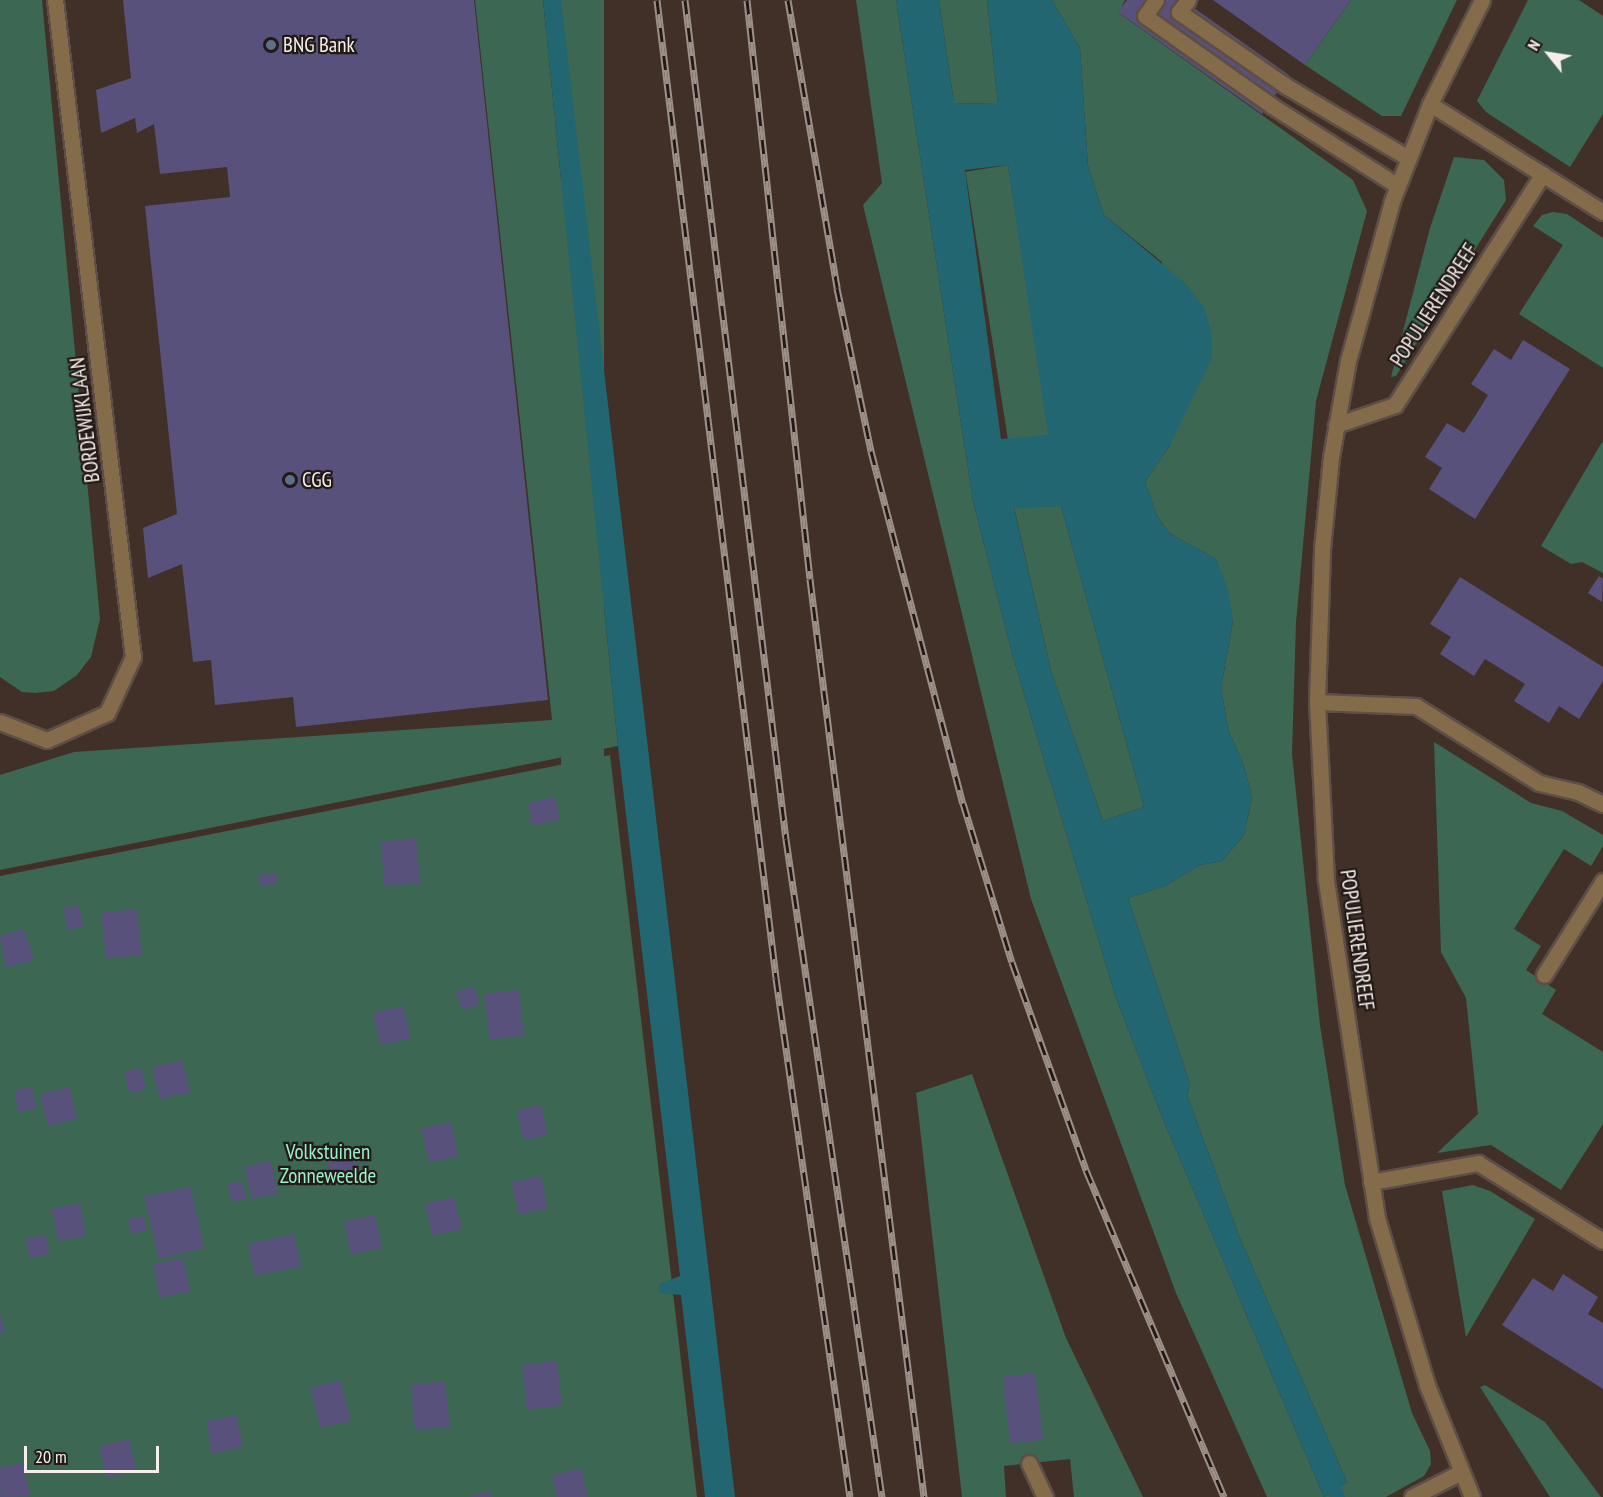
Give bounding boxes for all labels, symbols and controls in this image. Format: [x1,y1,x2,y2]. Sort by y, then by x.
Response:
north arrow [1519,24,1579,84]
place label: BNG Bank [283,32,355,58]
text: N [1523,36,1544,54]
marker: BNG Bank [264,38,278,52]
street label: POPULIERENDREEF [1385,239,1483,371]
street label: BORDEWIJKLAAN [65,356,105,484]
place label: CGG [302,467,332,493]
marker: CGG [283,473,297,487]
street label: POPULIERENDREEF [1335,868,1379,1012]
park label: Volkstuinen Zonneweelde [280,1139,376,1189]
scale bar [27,1434,162,1472]
text: 20 m [35,1445,67,1468]

